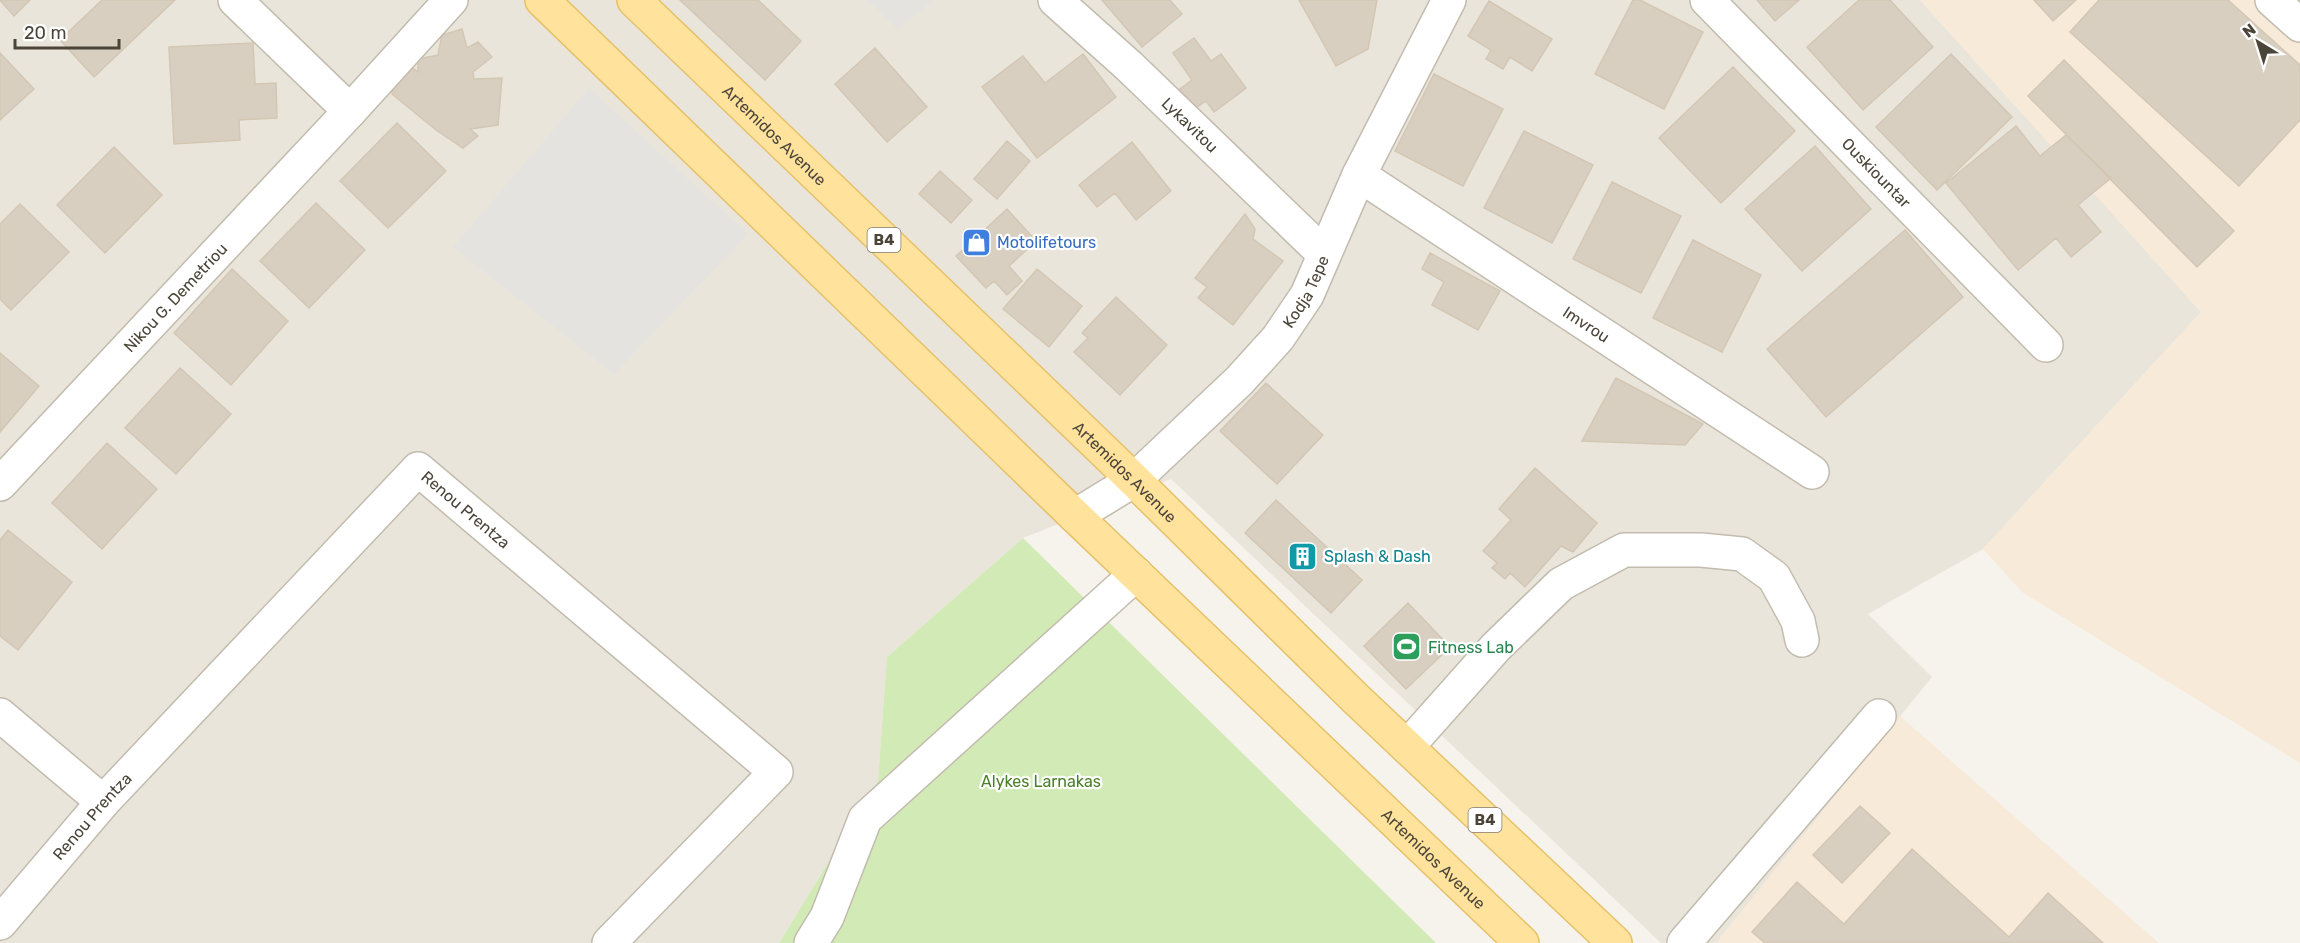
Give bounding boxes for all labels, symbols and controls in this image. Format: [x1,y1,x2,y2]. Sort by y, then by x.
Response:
scale bar [15,12,118,50]
north arrow [2228,12,2288,72]
text: N [2239,20,2259,42]
text: 20 m [24,22,66,44]
street label: Artemidos Avenue [719,81,831,189]
street label: Lykavitou [1158,93,1222,156]
street label: Ouskiountar [1838,134,1915,212]
shop icon: Motolifetours [960,226,992,258]
road number: B4 [868,228,900,252]
place label: Motolifetours [997,233,1096,252]
street label: Nikou G. Demetriou [120,239,231,356]
street label: Kodja Tepe [1278,252,1333,331]
street label: Imvrou [1560,302,1613,346]
street label: Artemidos Avenue [1069,417,1181,526]
street label: Renou Prentza [418,467,514,552]
building icon: Splash & Dash [1287,540,1319,572]
place label: Splash & Dash [1324,547,1431,566]
sports icon: Fitness Lab [1391,631,1423,663]
place label: Fitness Lab [1428,638,1514,657]
street label: Renou Prentza [49,769,135,864]
park label: Alykes Larnakas [981,772,1101,791]
street label: Artemidos Avenue [1378,805,1490,913]
road number: B4 [1468,808,1502,832]

